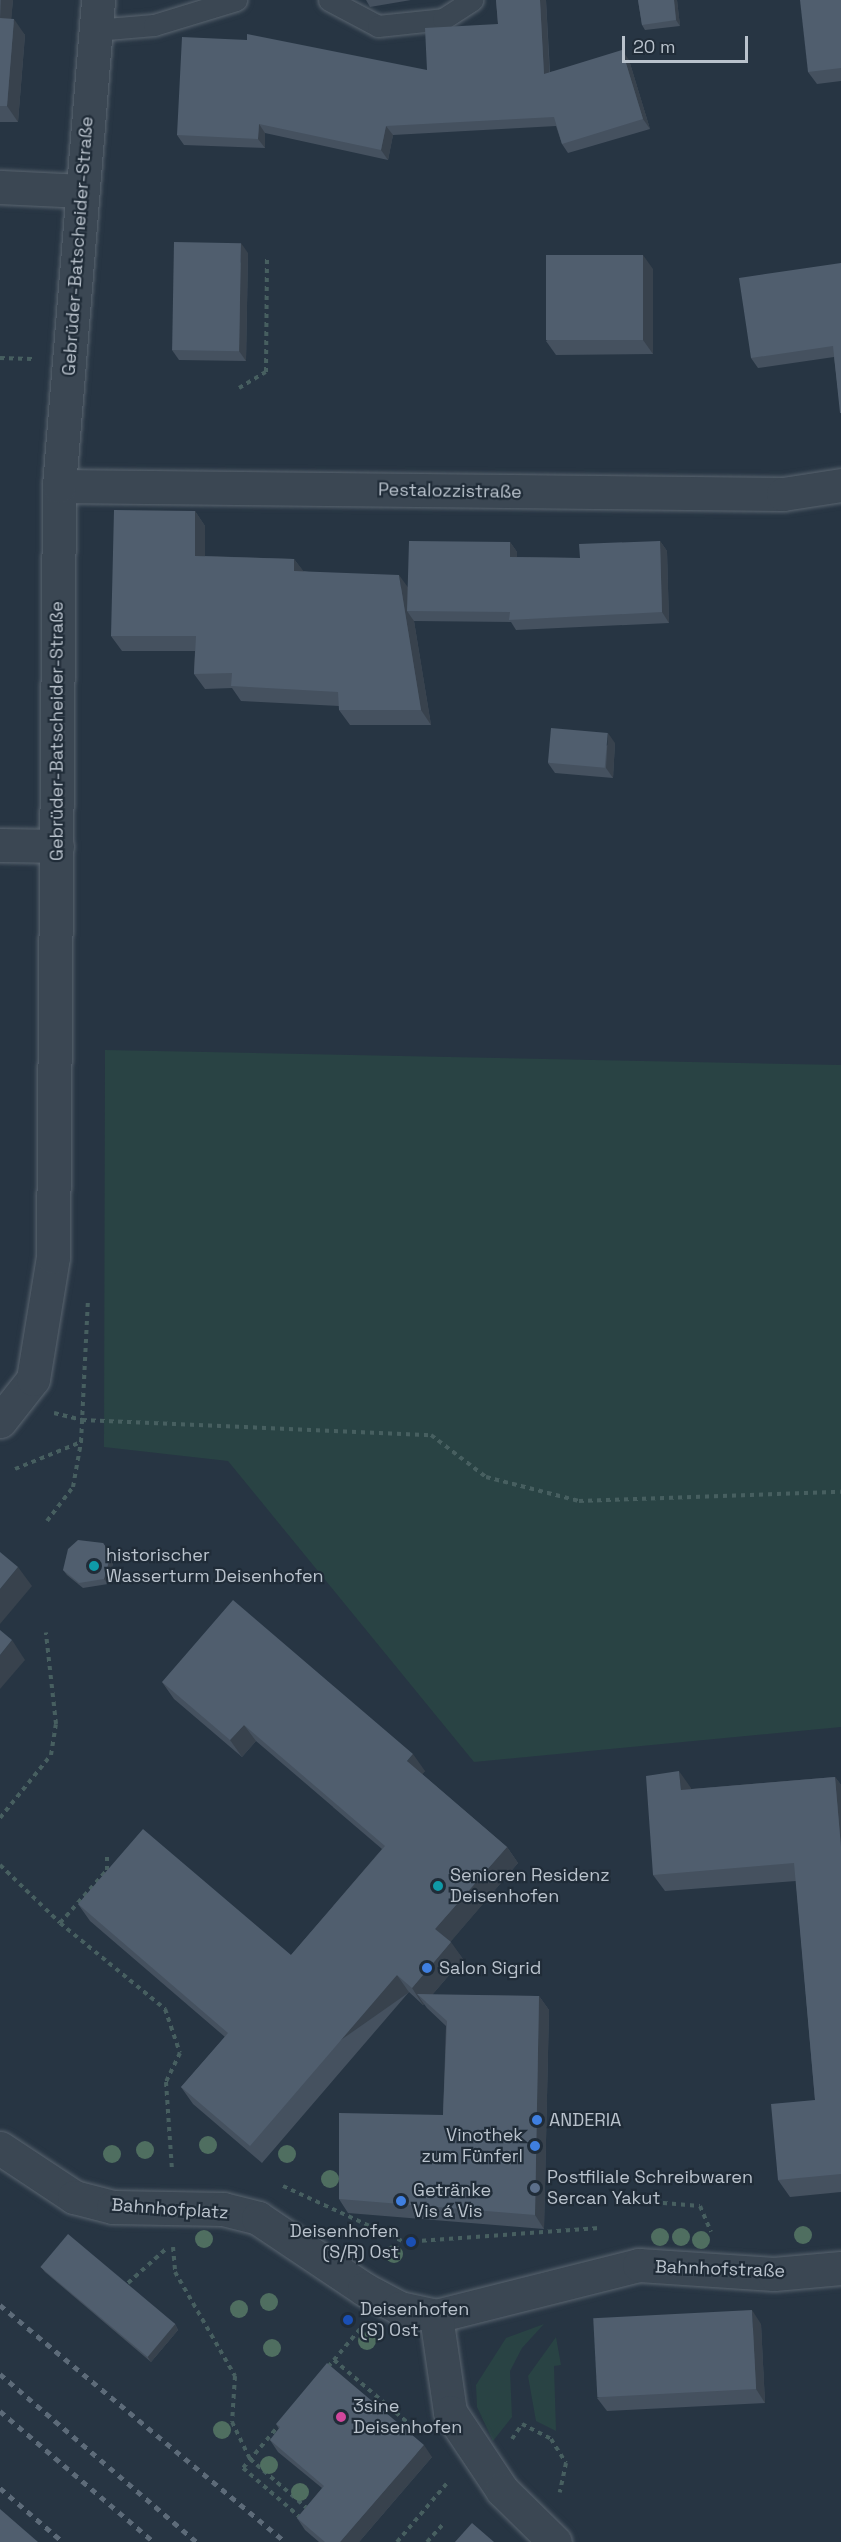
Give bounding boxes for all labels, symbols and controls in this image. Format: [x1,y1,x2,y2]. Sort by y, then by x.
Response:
scale bar [625,24,751,62]
text: 20 m [633,35,676,58]
street label: Gebrüder-Batscheider-Straße [58,116,98,376]
street label: Pestalozzistraße [378,479,522,503]
street label: Gebrüder-Batscheider-Straße [46,601,68,861]
place label: historischer Wasserturm Deisenhofen [106,1545,324,1588]
marker: historischer Wasserturm Deisenhofen [87,1559,101,1573]
place label: Senioren Residenz Deisenhofen [450,1865,610,1908]
marker: Senioren Residenz Deisenhofen [431,1879,445,1893]
place label: Salon Sigrid [439,1957,541,1979]
marker: Salon Sigrid [420,1961,434,1975]
place label: ANDERIA [549,2109,621,2131]
marker: ANDERIA [530,2113,544,2127]
place label: Vinothek zum Fünferl [422,2125,523,2168]
marker: Vinothek zum Fünferl [528,2139,542,2153]
place label: Postfiliale Schreibwaren Sercan Yakut [547,2167,753,2210]
place label: Getränke Vis á Vis [413,2180,491,2222]
marker: Postfiliale Schreibwaren Sercan Yakut [528,2181,542,2195]
street label: Bahnhofplatz [111,2194,229,2224]
marker: Getränke Vis á Vis [394,2194,408,2208]
place label: Deisenhofen (S/R) Ost [290,2221,399,2264]
marker: Deisenhofen (S/R) Ost [404,2235,418,2249]
street label: Bahnhofstraße [655,2256,785,2282]
place label: Deisenhofen (S) Ost [360,2299,469,2342]
marker: Deisenhofen (S) Ost [341,2313,355,2327]
place label: 3sine Deisenhofen [353,2396,462,2438]
marker: 3sine Deisenhofen [334,2410,348,2424]

